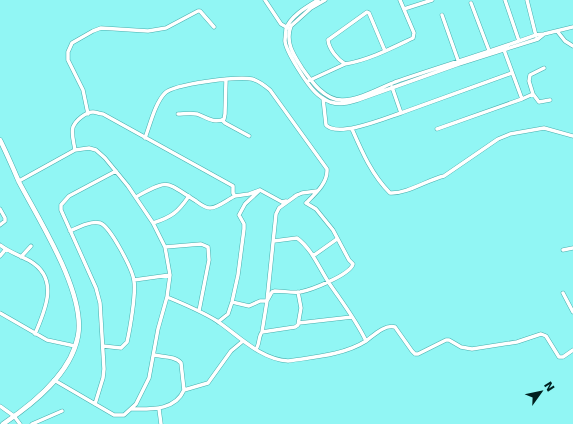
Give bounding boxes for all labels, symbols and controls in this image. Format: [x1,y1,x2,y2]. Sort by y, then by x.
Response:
north arrow [521,372,561,412]
text: N [541,379,557,394]

